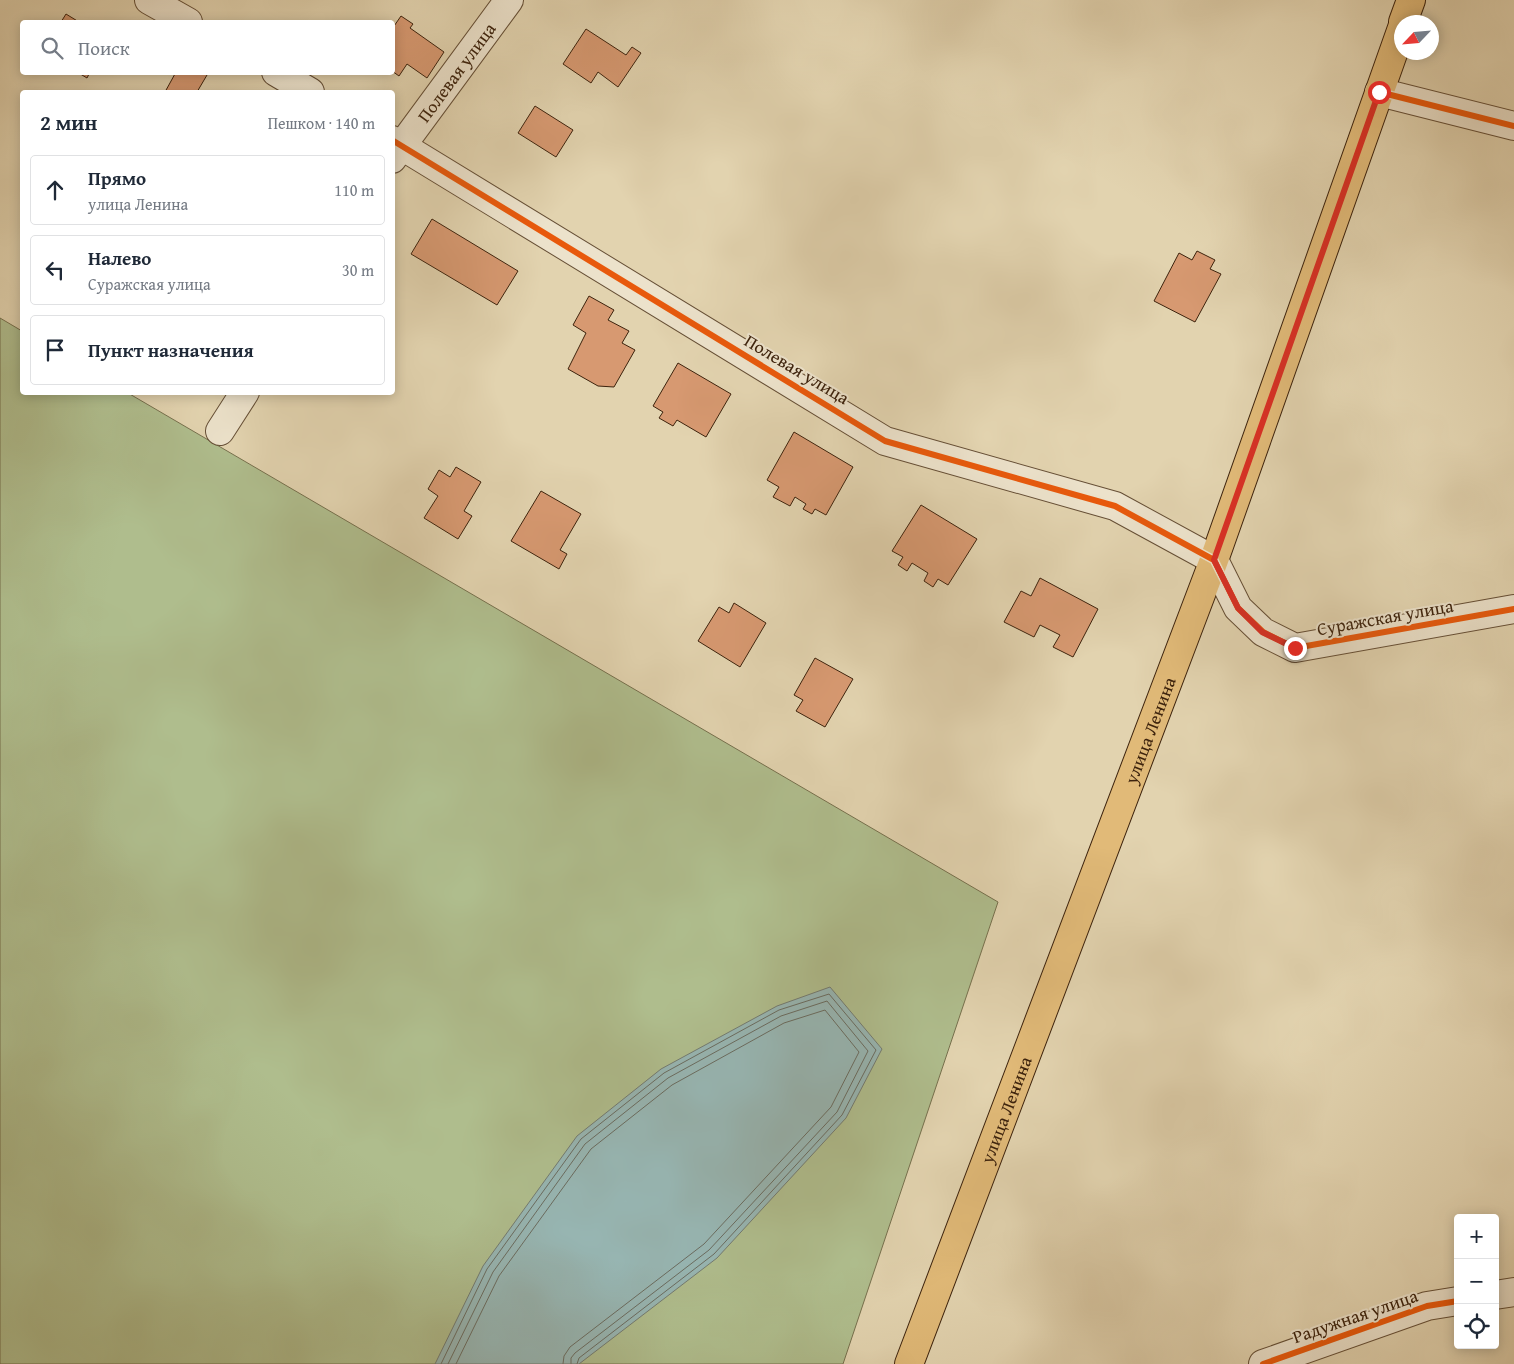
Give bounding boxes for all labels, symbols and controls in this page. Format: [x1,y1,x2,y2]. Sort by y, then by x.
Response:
north arrow [1394,15,1439,60]
street label: Полевая улица [410,16,502,128]
search box [20,20,395,75]
icon: search [38,34,66,62]
text: Поиск [78,34,130,62]
route start [1368,81,1391,104]
text: 2 мин [40,107,97,138]
text: Пешком · 140 m [268,111,375,135]
text: Прямо [88,164,146,192]
icon: ahead [41,176,69,204]
text: 110 m [334,178,374,202]
text: улица Ленина [88,192,188,216]
text: Налево [88,244,151,272]
icon: left [41,256,69,284]
text: 30 m [342,258,374,282]
text: Суражская улица [88,272,211,296]
street label: Полевая улица [739,327,855,411]
icon: arrive [41,336,69,364]
text: Пункт назначения [88,336,254,364]
street label: Суражская улица [1315,592,1456,642]
route end [1284,637,1307,660]
street label: улица Ленина [1117,672,1182,788]
street label: улица Ленина [973,1052,1038,1168]
map controls [1454,1214,1499,1349]
button: + [1454,1214,1499,1259]
button: − [1454,1259,1499,1304]
street label: Радужная улица [1289,1282,1422,1350]
button: locate [1454,1304,1499,1349]

